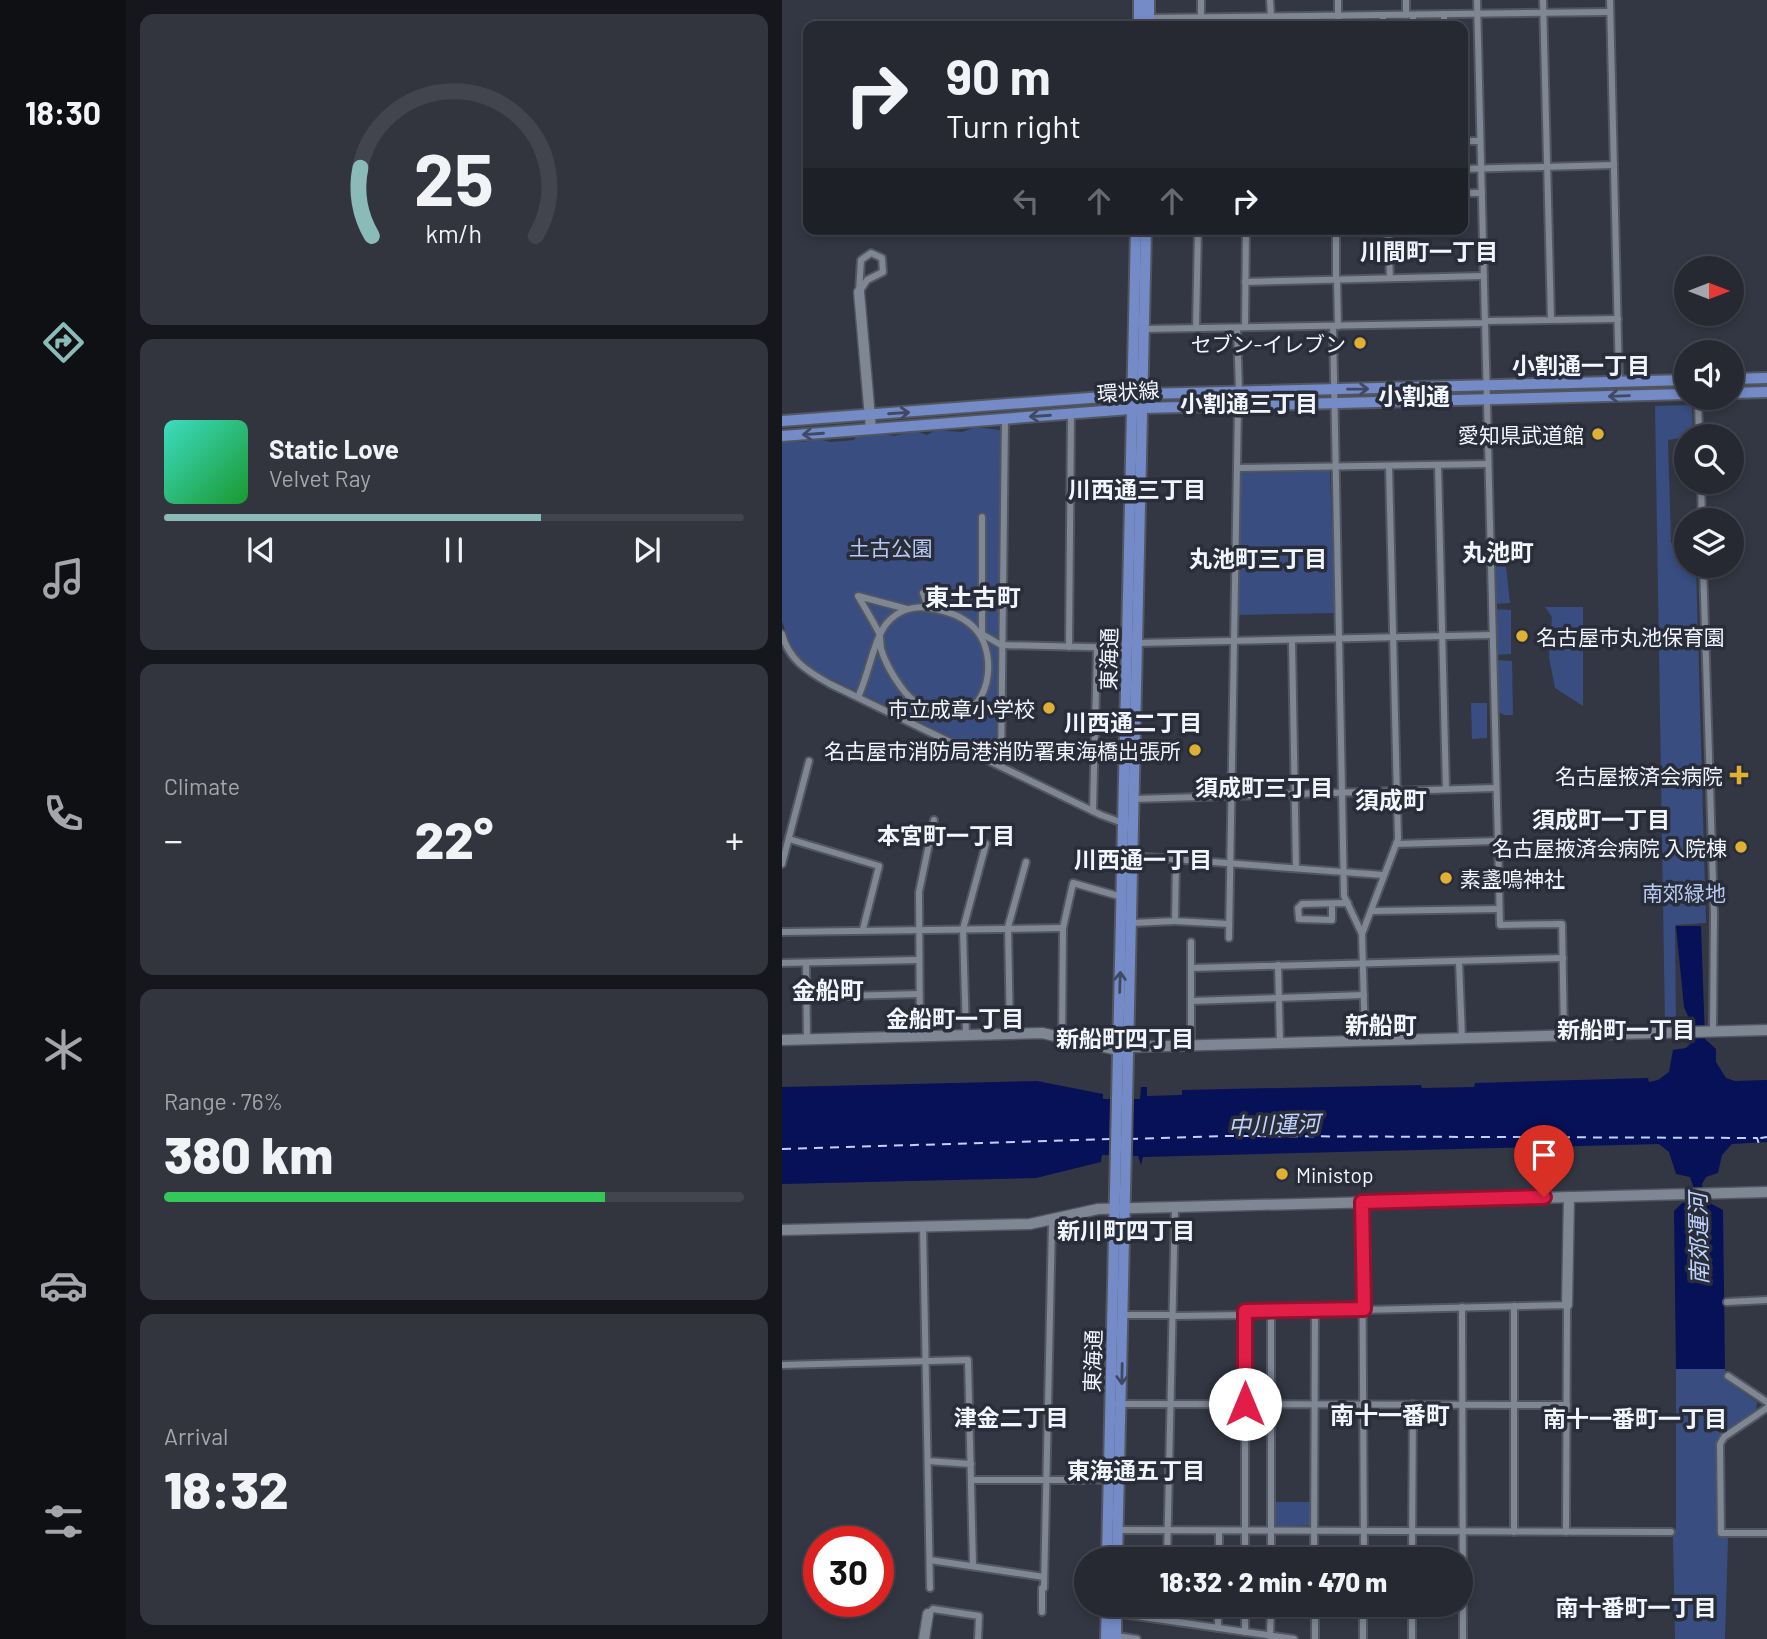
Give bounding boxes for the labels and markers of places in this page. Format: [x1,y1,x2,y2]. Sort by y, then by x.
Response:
place label: セブン-イレブン [1191,331,1346,356]
marker: セブン-イレブン [1352,335,1368,351]
place label: 愛知県武道館 [1458,422,1584,447]
marker: 愛知県武道館 [1590,426,1606,442]
place label: 名古屋市丸池保育園 [1536,624,1725,649]
marker: 名古屋市丸池保育園 [1514,628,1530,644]
place label: 市立成章小学校 [888,696,1035,721]
marker: 市立成章小学校 [1041,700,1057,716]
place label: 名古屋市消防局港消防署東海橋出張所 [824,738,1181,763]
marker: 名古屋市消防局港消防署東海橋出張所 [1187,742,1203,758]
place label: 名古屋掖済会病院 [1555,763,1723,788]
marker: 名古屋掖済会病院 [1729,765,1749,785]
place label: 名古屋掖済会病院 入院棟 [1492,835,1727,860]
marker: 名古屋掖済会病院 入院棟 [1733,839,1749,855]
place label: 素盞鳴神社 [1460,866,1565,891]
marker: 素盞鳴神社 [1438,870,1454,886]
pin [1514,1125,1574,1197]
place label: Ministop [1296,1162,1374,1187]
marker: Ministop [1274,1166,1290,1182]

